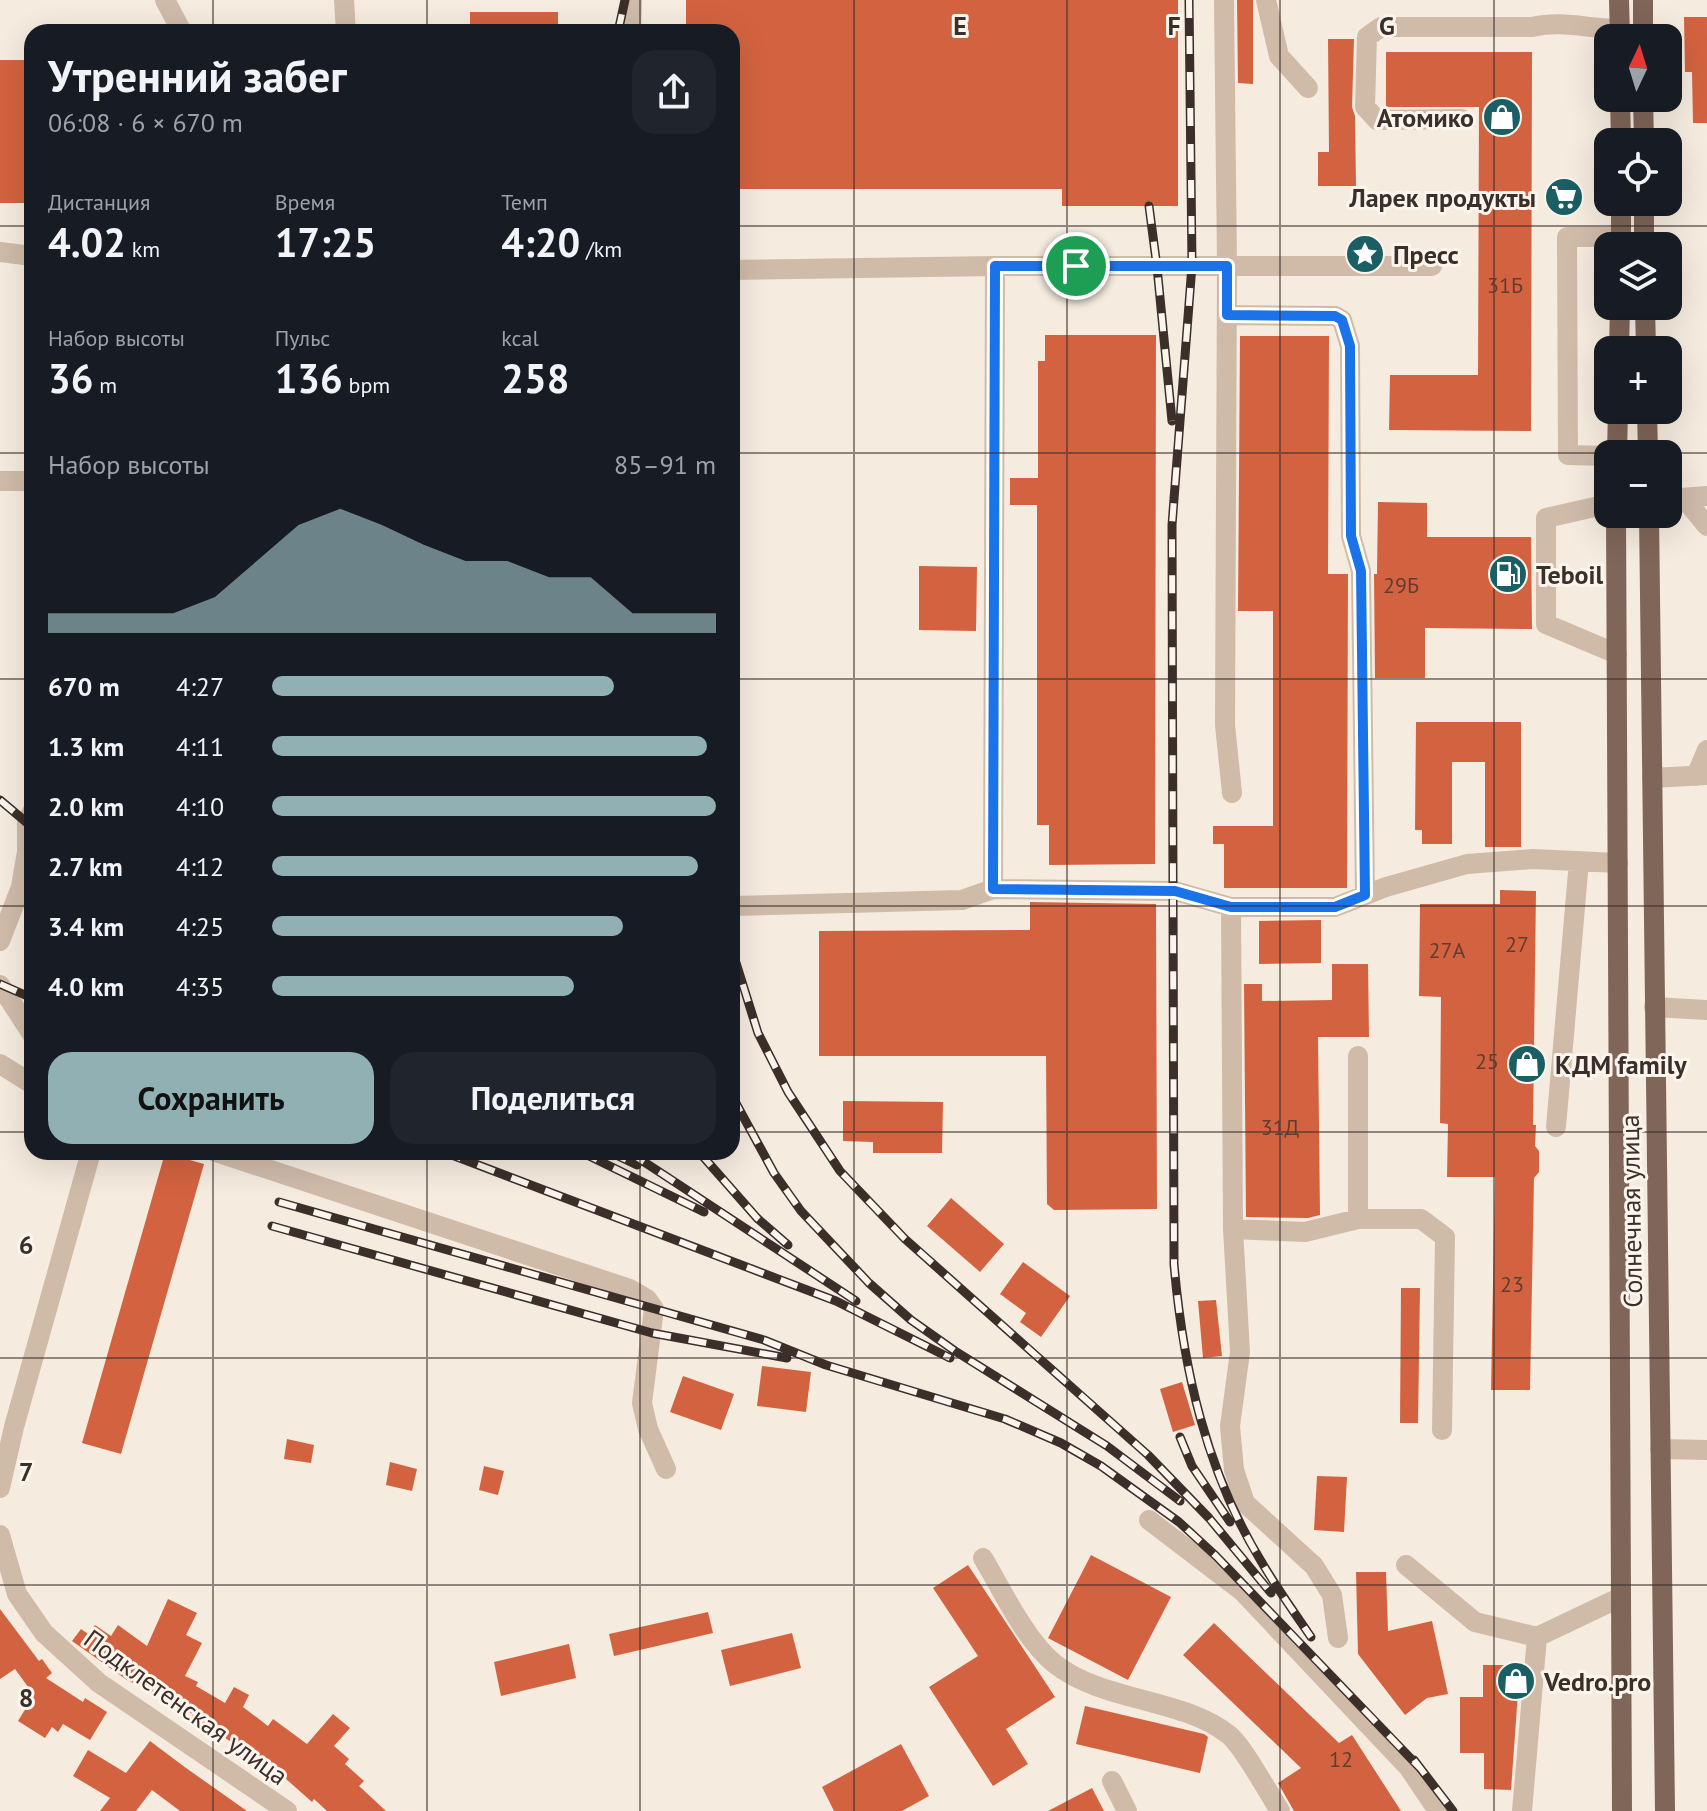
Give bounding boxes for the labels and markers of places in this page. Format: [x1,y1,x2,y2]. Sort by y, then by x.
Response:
shop icon: Атомико [1481,96,1523,138]
place label: Атомико [1377,101,1474,134]
supermarket icon: Ларек продукты [1543,176,1585,218]
place label: Ларек продукты [1348,181,1536,214]
pin [1042,232,1110,300]
place icon: Пресс [1344,233,1386,275]
place label: Пресс [1393,238,1459,271]
fuel station icon: Teboil [1487,553,1529,595]
place label: Teboil [1536,558,1604,591]
shop icon: КДМ family [1506,1043,1548,1085]
place label: КДМ family [1555,1048,1687,1081]
shop icon: Vedro.pro [1495,1660,1537,1702]
place label: Vedro.pro [1543,1665,1651,1698]

